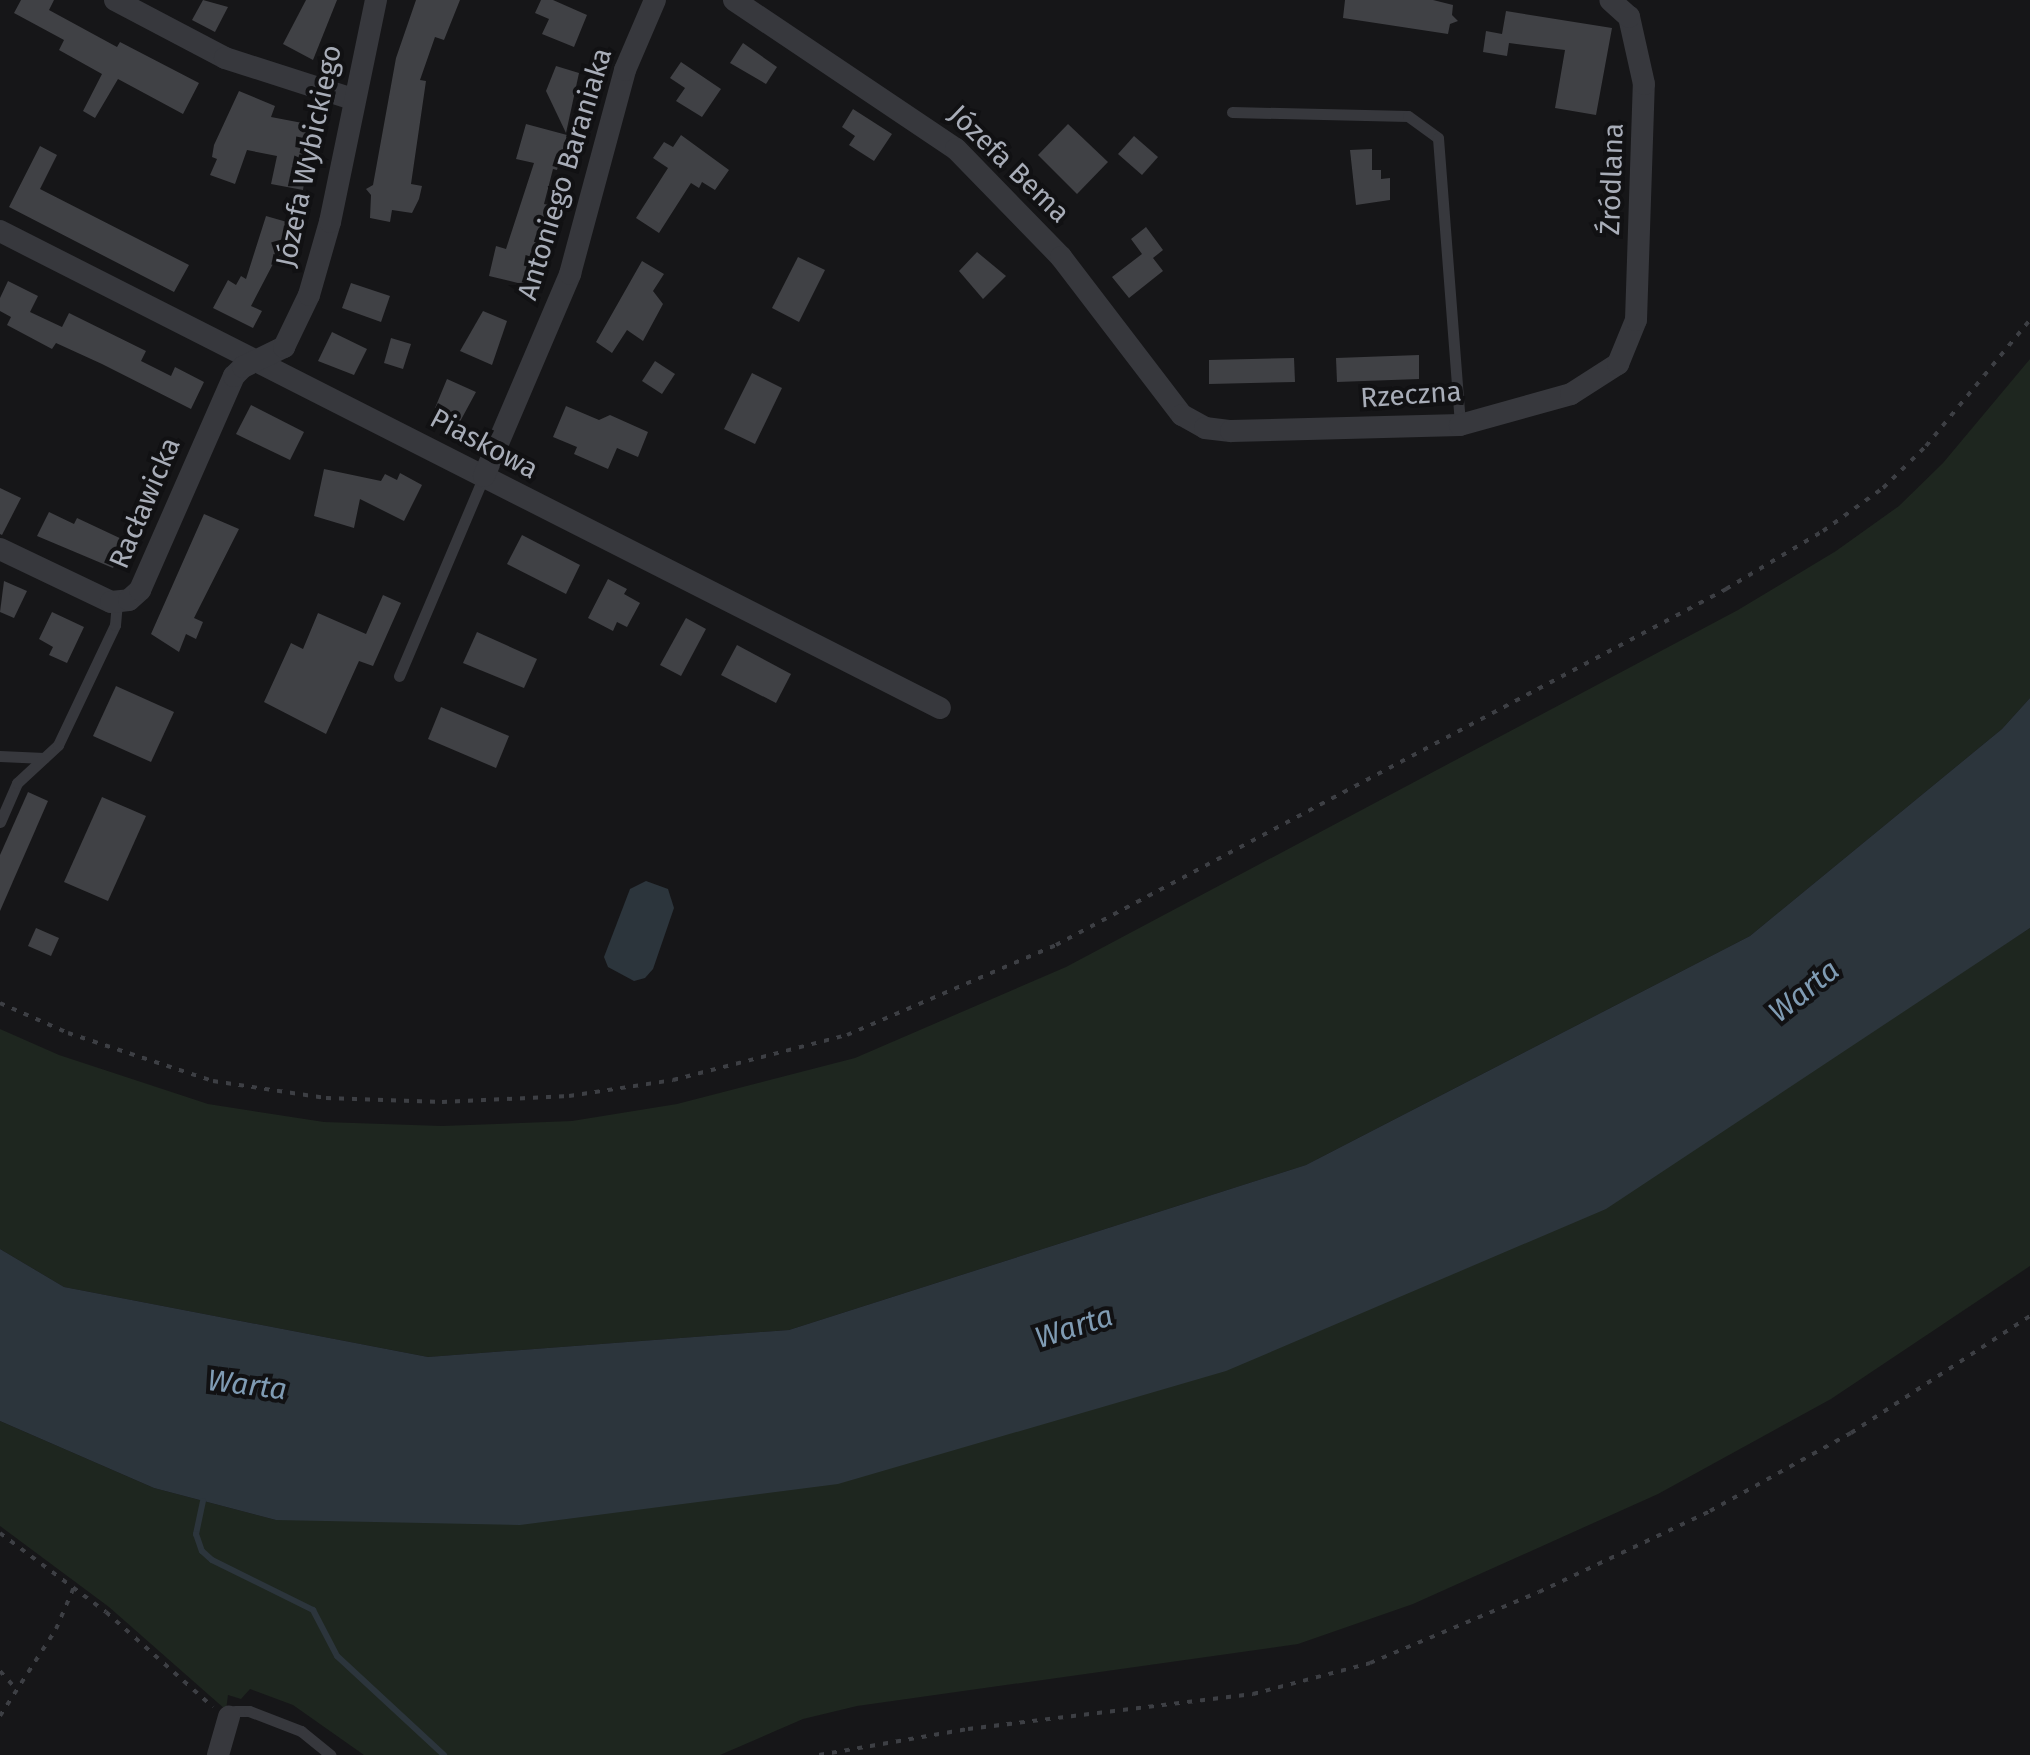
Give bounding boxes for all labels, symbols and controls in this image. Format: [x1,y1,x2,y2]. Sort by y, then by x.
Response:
street label: Józefa Wybickiego [269,42,349,270]
street label: Antoniego Baraniaka [511,44,619,304]
street label: Józefa Bema [942,98,1076,230]
street label: Źródlana [1593,122,1631,236]
street label: Rzeczna [1359,375,1463,415]
street label: Piaskowa [424,402,544,486]
street label: Racławicka [102,432,188,574]
water label: Warta [1762,952,1846,1030]
water label: Warta [1030,1298,1118,1356]
water label: Warta [205,1362,289,1408]

